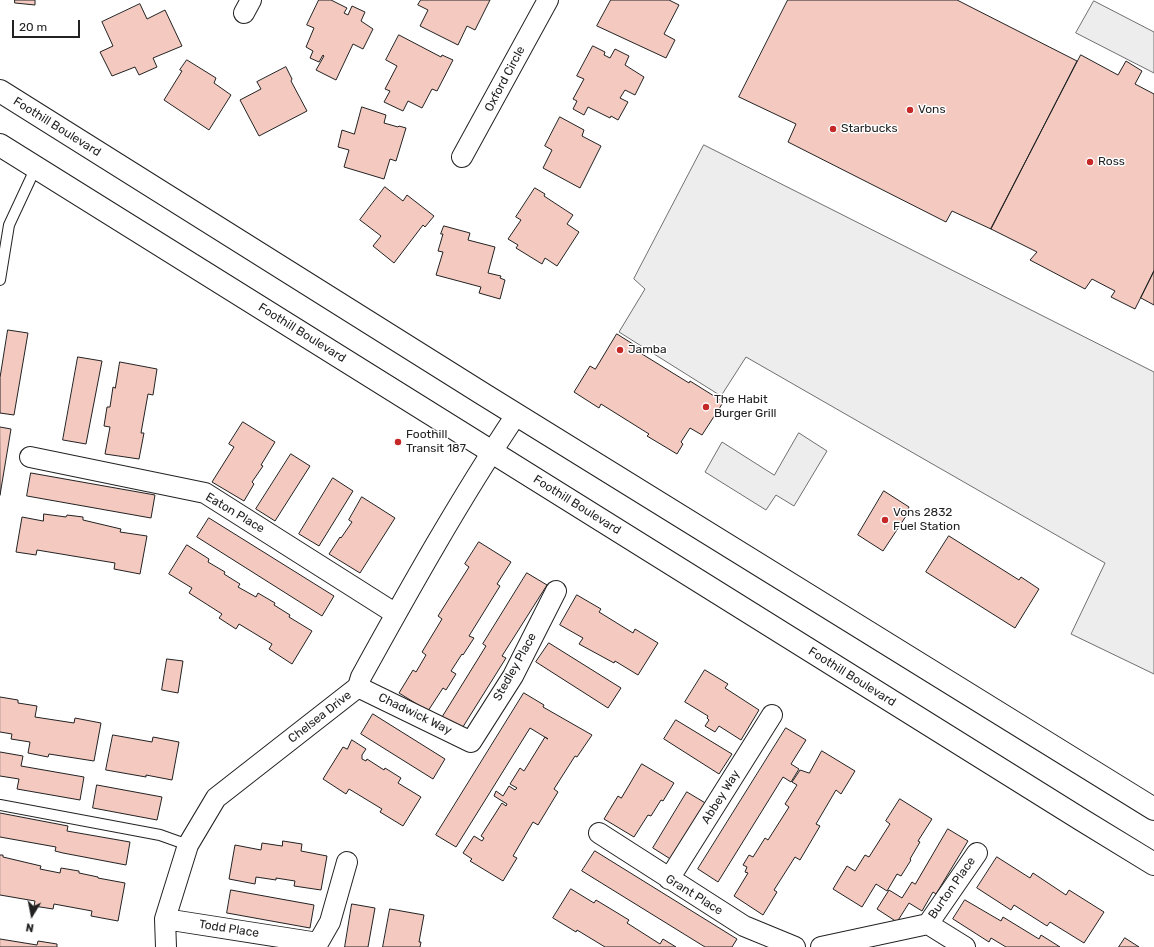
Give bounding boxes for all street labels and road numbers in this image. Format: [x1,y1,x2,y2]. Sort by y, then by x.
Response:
street label: Oxford Circle [482,44,528,114]
street label: Foothill Boulevard [11,94,103,160]
street label: Foothill Boulevard [256,300,348,366]
street label: Foothill Boulevard [531,472,623,538]
street label: Eaton Place [203,490,267,536]
street label: Stedley Place [490,630,540,704]
street label: Foothill Boulevard [806,644,898,710]
street label: Chelsea Drive [286,688,354,746]
street label: Chadwick Way [376,690,454,738]
street label: Abbey Way [699,767,743,827]
street label: Burton Place [925,854,979,922]
street label: Grant Place [663,872,725,918]
street label: Todd Place [198,917,260,941]

